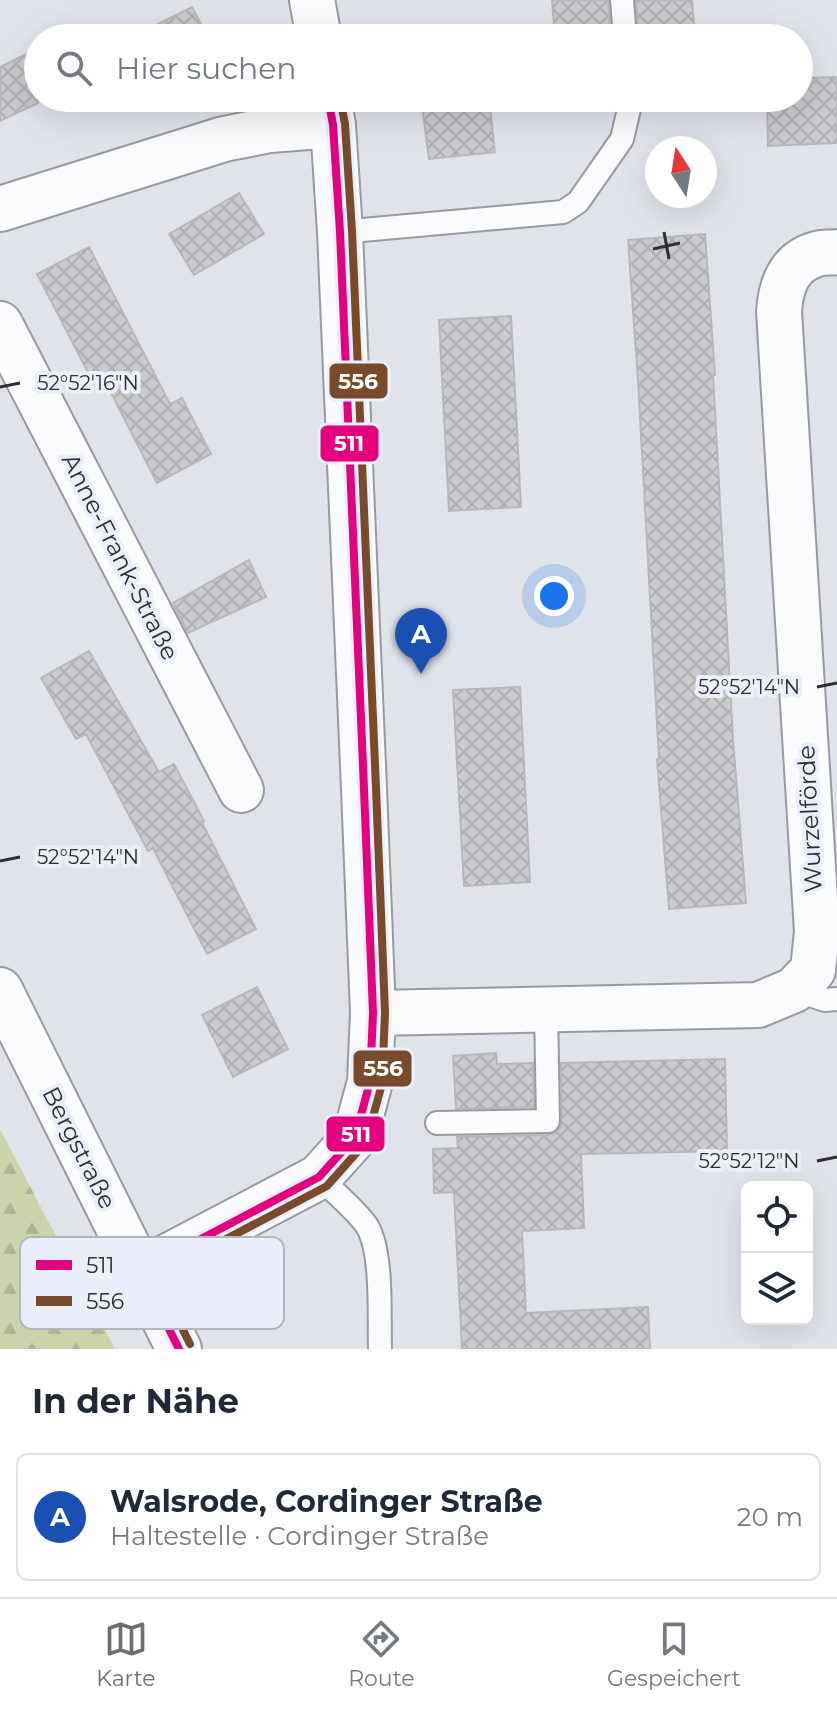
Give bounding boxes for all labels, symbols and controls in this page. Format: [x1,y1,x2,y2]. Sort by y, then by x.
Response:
search box [24,24,813,112]
icon: search [52,46,96,90]
text: Hier suchen [116,50,297,87]
north arrow [645,136,717,208]
line badge: 556 [328,362,389,400]
text: 556 [338,368,378,395]
text: 52°52'16"N [37,371,139,395]
line badge: 511 [319,424,380,463]
text: 511 [334,430,364,457]
street label: Anne-Frank-Straße [56,449,185,665]
your location [534,576,574,616]
pin: A [395,608,447,674]
text: 52°52'14"N [698,675,800,699]
street label: Wurzelförde [791,745,828,894]
text: 52°52'14"N [37,845,139,869]
line badge: 556 [352,1049,413,1088]
text: 556 [363,1055,403,1082]
street label: Bergstraße [36,1082,123,1214]
line badge: 511 [325,1115,386,1153]
text: 511 [341,1121,371,1148]
text: 52°52'12"N [699,1149,800,1173]
map controls [741,1181,813,1325]
button: locate [741,1181,813,1253]
legend [20,1237,284,1329]
text: 511 [86,1252,114,1279]
button: layers [741,1253,813,1325]
text: 556 [86,1288,124,1315]
text: In der Nähe [32,1380,239,1422]
text: Walsrode, Cordinger Straße [110,1483,543,1520]
text: A [50,1501,70,1533]
text: 20 m [737,1501,803,1533]
text: Haltestelle · Cordinger Straße [110,1520,489,1552]
tab: Karte [96,1617,156,1692]
tab: Route [348,1617,414,1692]
tab: Gespeichert [607,1617,741,1692]

